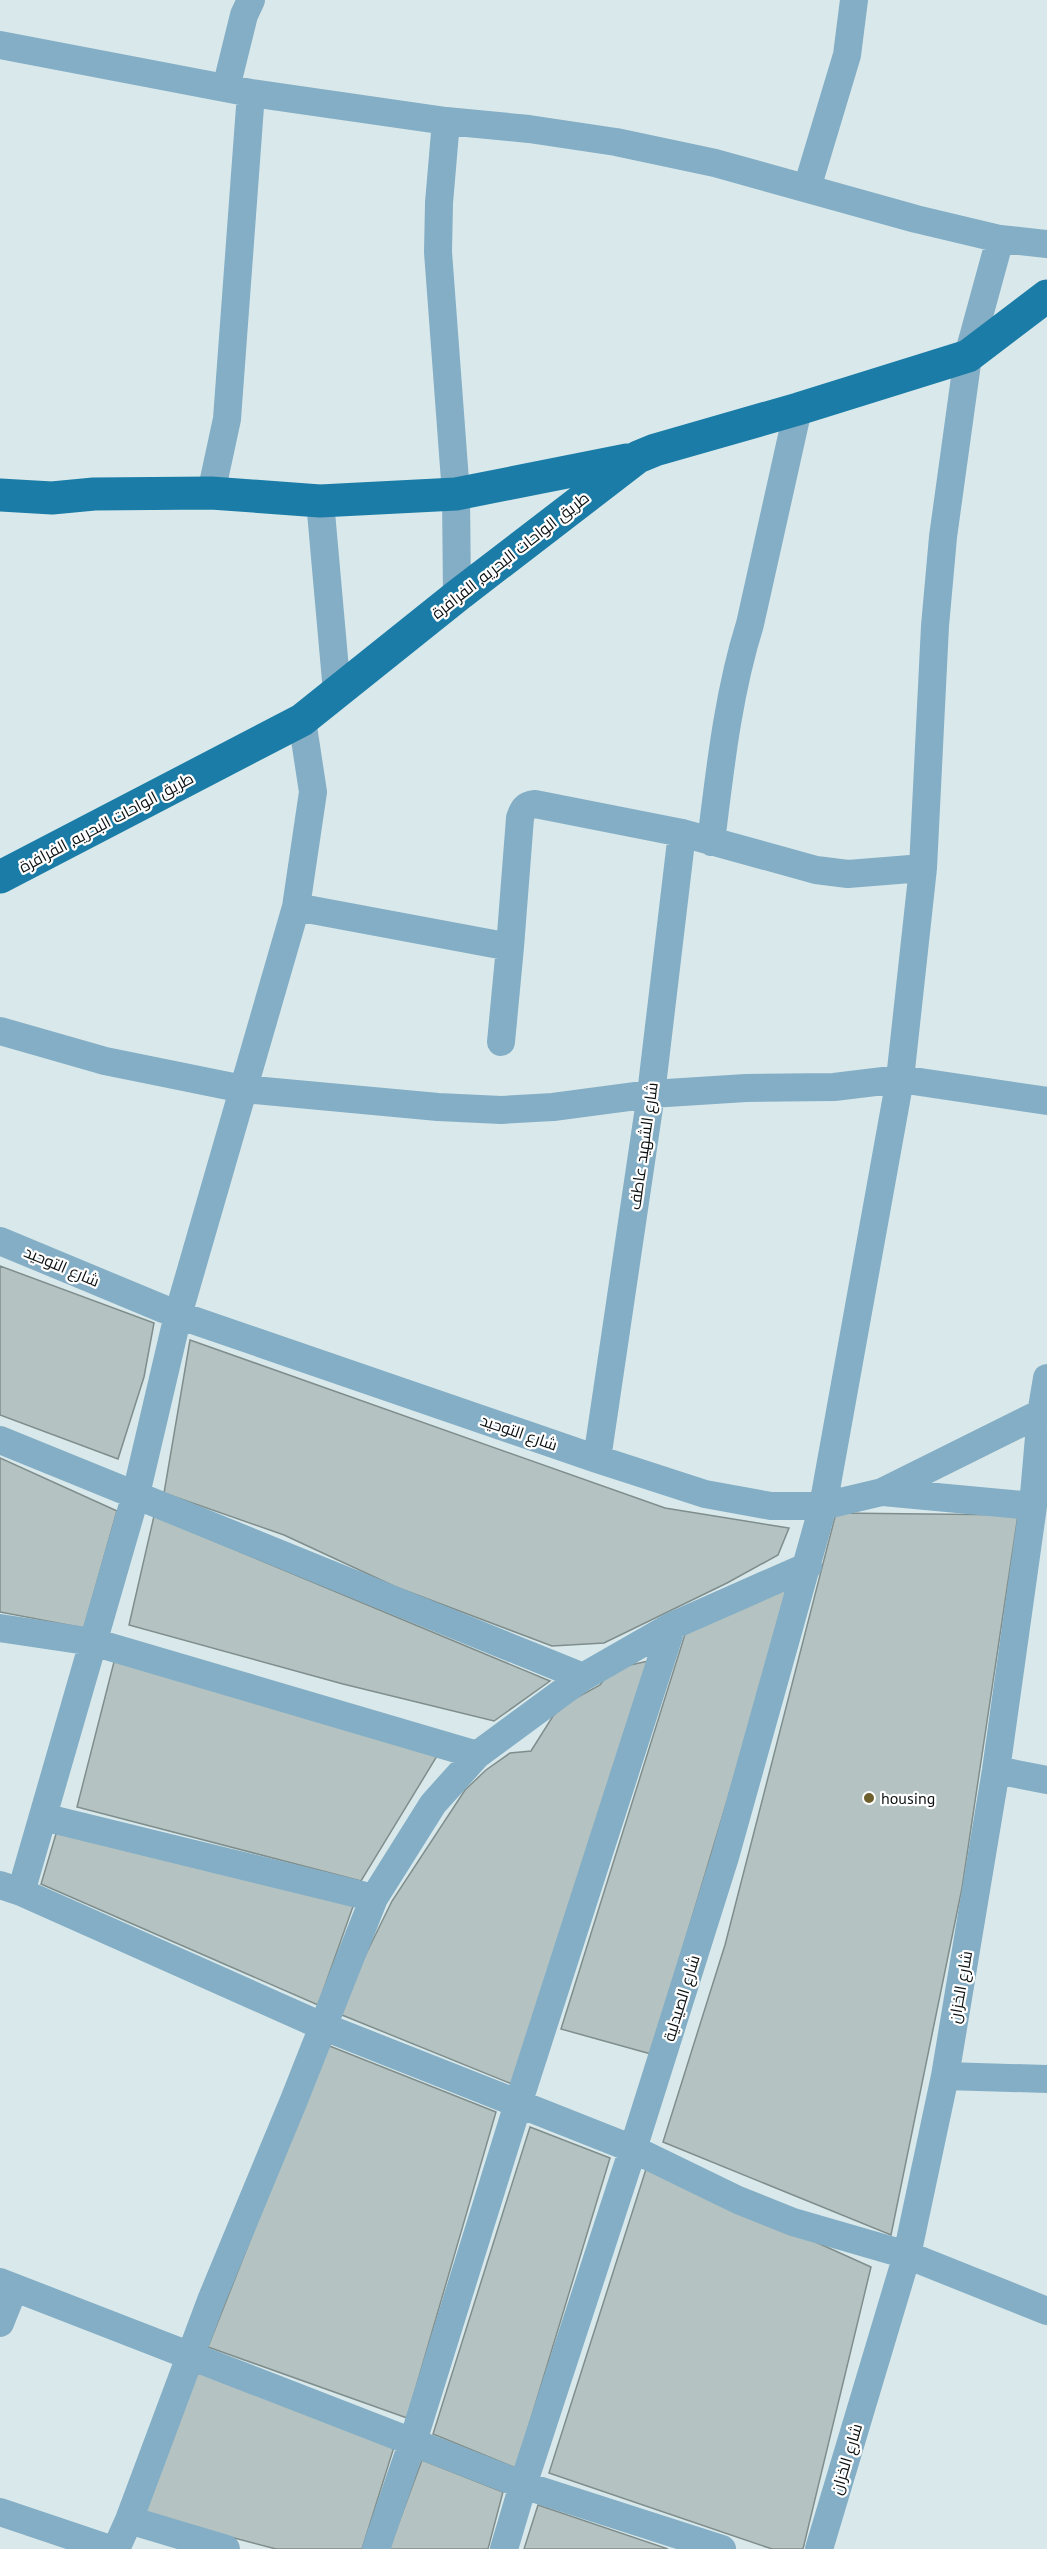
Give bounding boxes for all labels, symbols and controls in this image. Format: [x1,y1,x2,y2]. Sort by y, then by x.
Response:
street label: طريق الواحات البحريه, الفرافرة [427,487,594,624]
street label: طريق الواحات البحريه, الفرافرة [15,767,197,877]
street label: شارع الشهيد عاطف [624,1081,664,1211]
street label: شارع التوحيد [20,1241,103,1293]
street label: شارع التوحيد [477,1410,560,1456]
place label: housing [881,1788,935,1808]
marker: housing [862,1791,876,1805]
street label: شارع الخزان [944,1949,978,2025]
street label: شارع الصيدلية [658,1952,706,2044]
street label: شارع الخزان [826,2421,868,2498]

